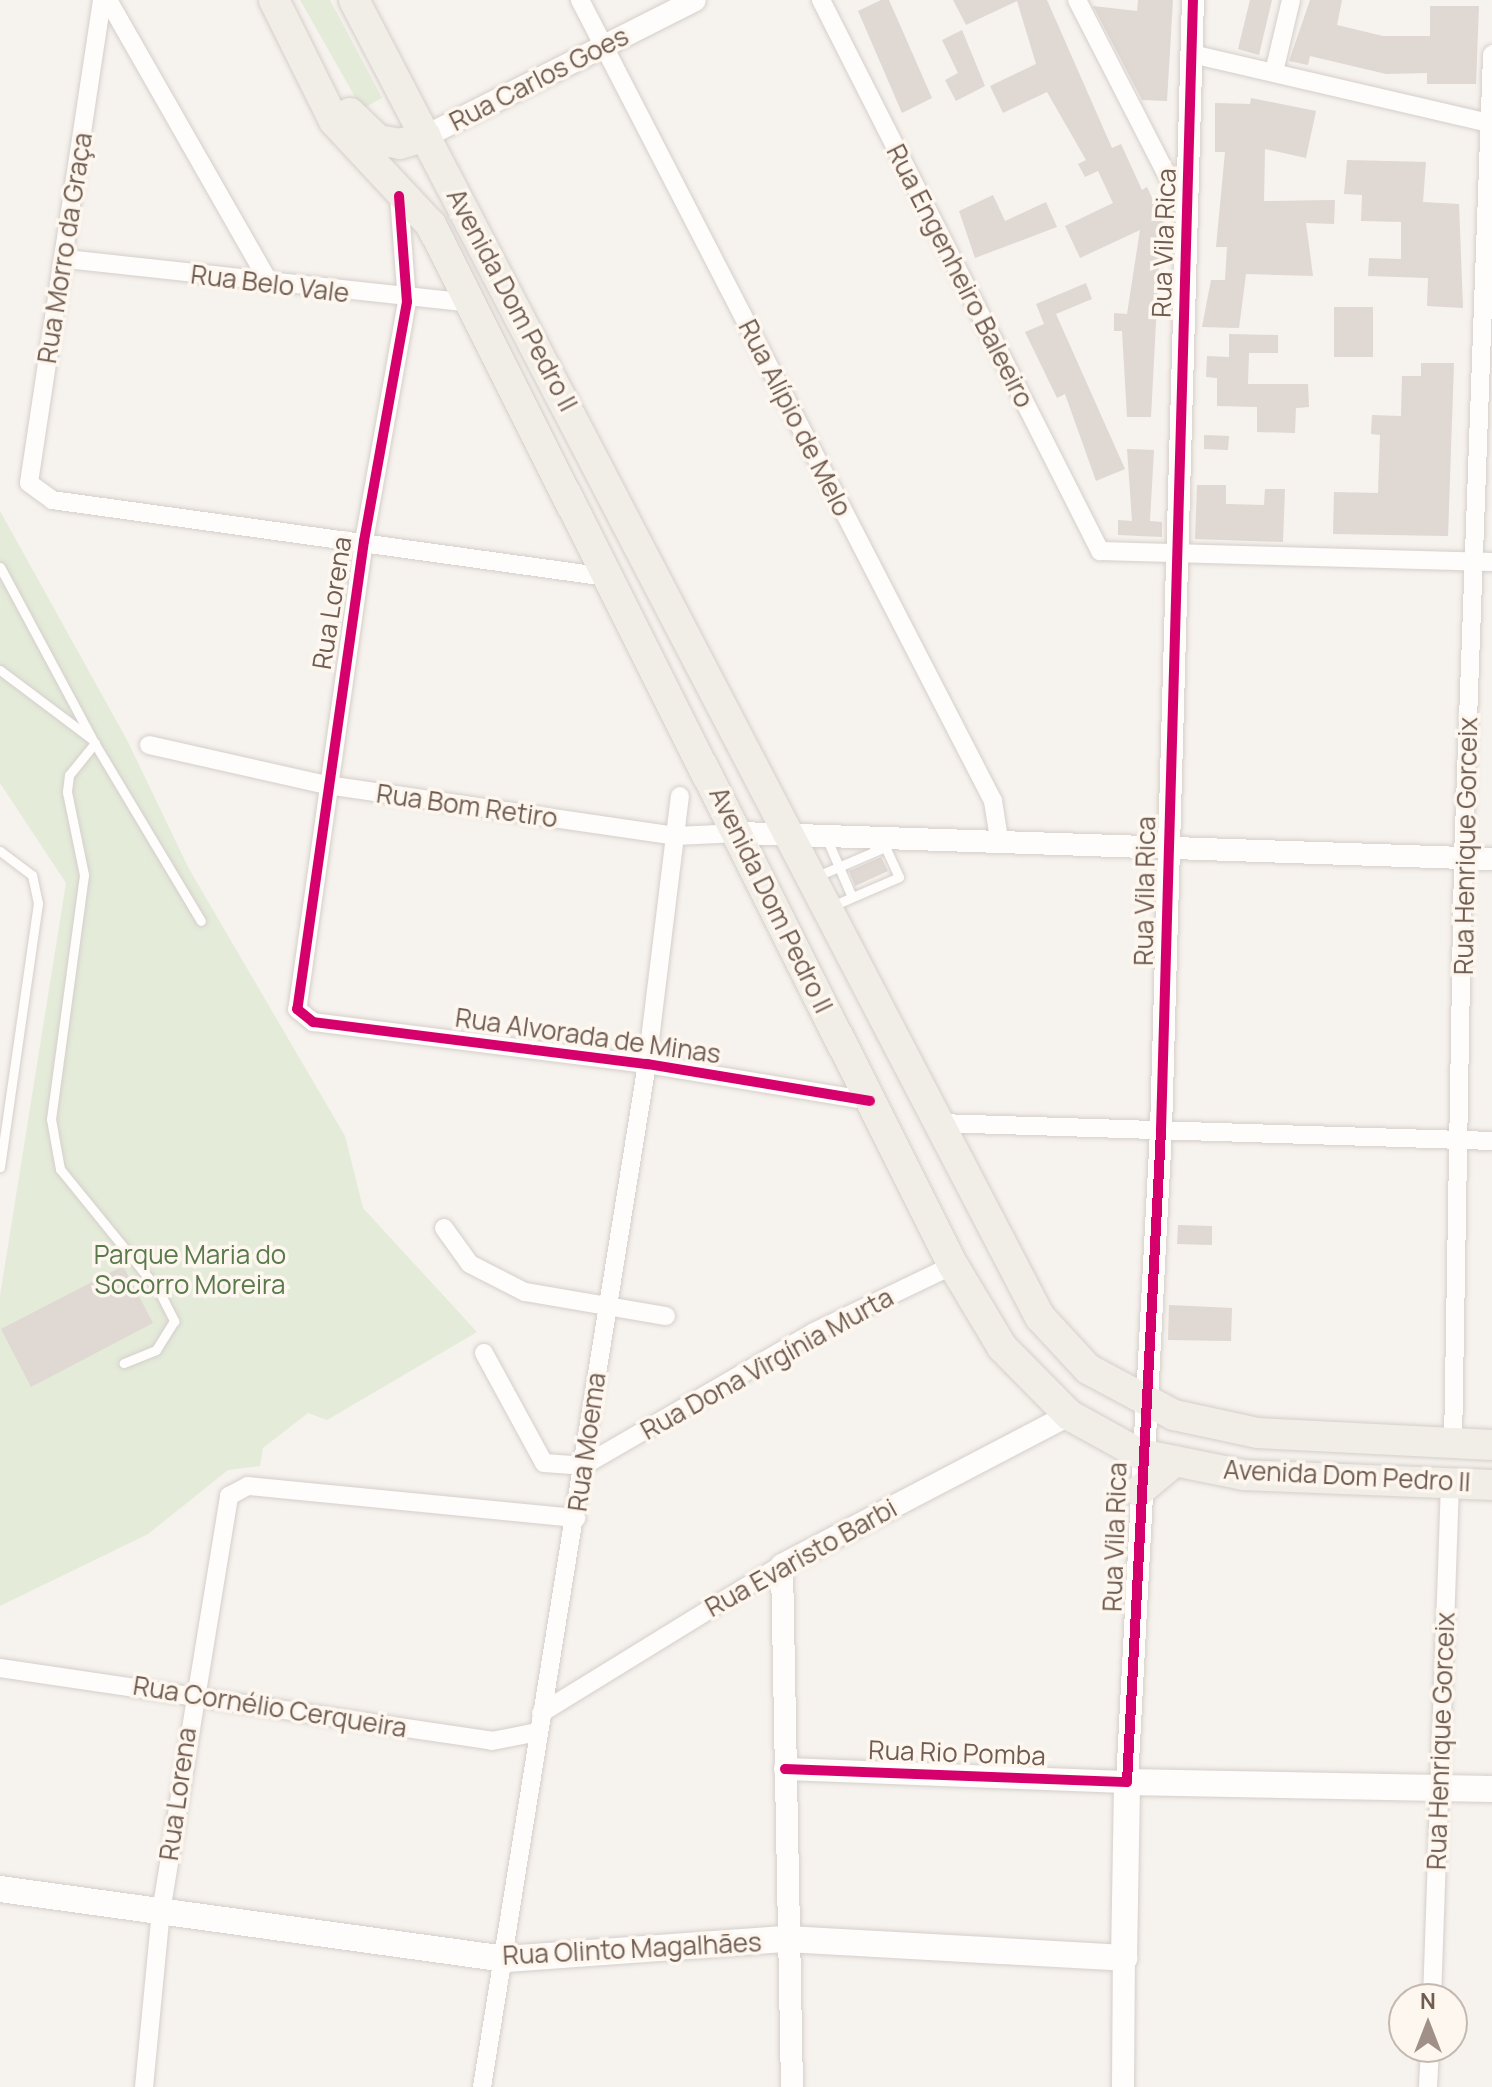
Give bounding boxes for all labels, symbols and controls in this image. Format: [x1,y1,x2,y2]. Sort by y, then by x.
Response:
street label: Rua Carlos Goes [444,20,634,138]
street label: Rua Morro da Graça [31,130,99,366]
street label: Rua Engenheiro Baleeiro [880,139,1040,413]
street label: Rua Vila Rica [1146,168,1182,318]
street label: Avenida Dom Pedro II [440,183,584,417]
street label: Rua Belo Vale [189,259,351,309]
street label: Rua Alípio de Melo [732,314,858,522]
street label: Rua Lorena [306,534,358,672]
street label: Rua Henrique Gorceix [1448,717,1484,975]
street label: Rua Bom Retiro [374,778,560,834]
street label: Avenida Dom Pedro II [703,782,839,1018]
street label: Rua Vila Rica [1128,816,1162,966]
street label: Rua Alvorada de Minas [453,1002,723,1070]
park label: Parque Maria do Socorro Moreira [94,1239,286,1300]
street label: Rua Dona Virgínia Murta [635,1282,899,1446]
street label: Rua Moema [562,1371,612,1513]
street label: Avenida Dom Pedro II [1223,1454,1471,1498]
street label: Rua Vila Rica [1097,1462,1133,1612]
street label: Rua Evaristo Barbi [700,1492,902,1624]
street label: Rua Henrique Gorceix [1421,1612,1461,1870]
street label: Rua Cornélio Cerqueira [131,1670,409,1744]
street label: Rua Lorena [153,1726,203,1862]
street label: Rua Rio Pomba [868,1734,1046,1772]
street label: Rua Olinto Magalhães [502,1927,762,1971]
north arrow [1388,1983,1468,2063]
text: N [1420,1986,1436,2016]

